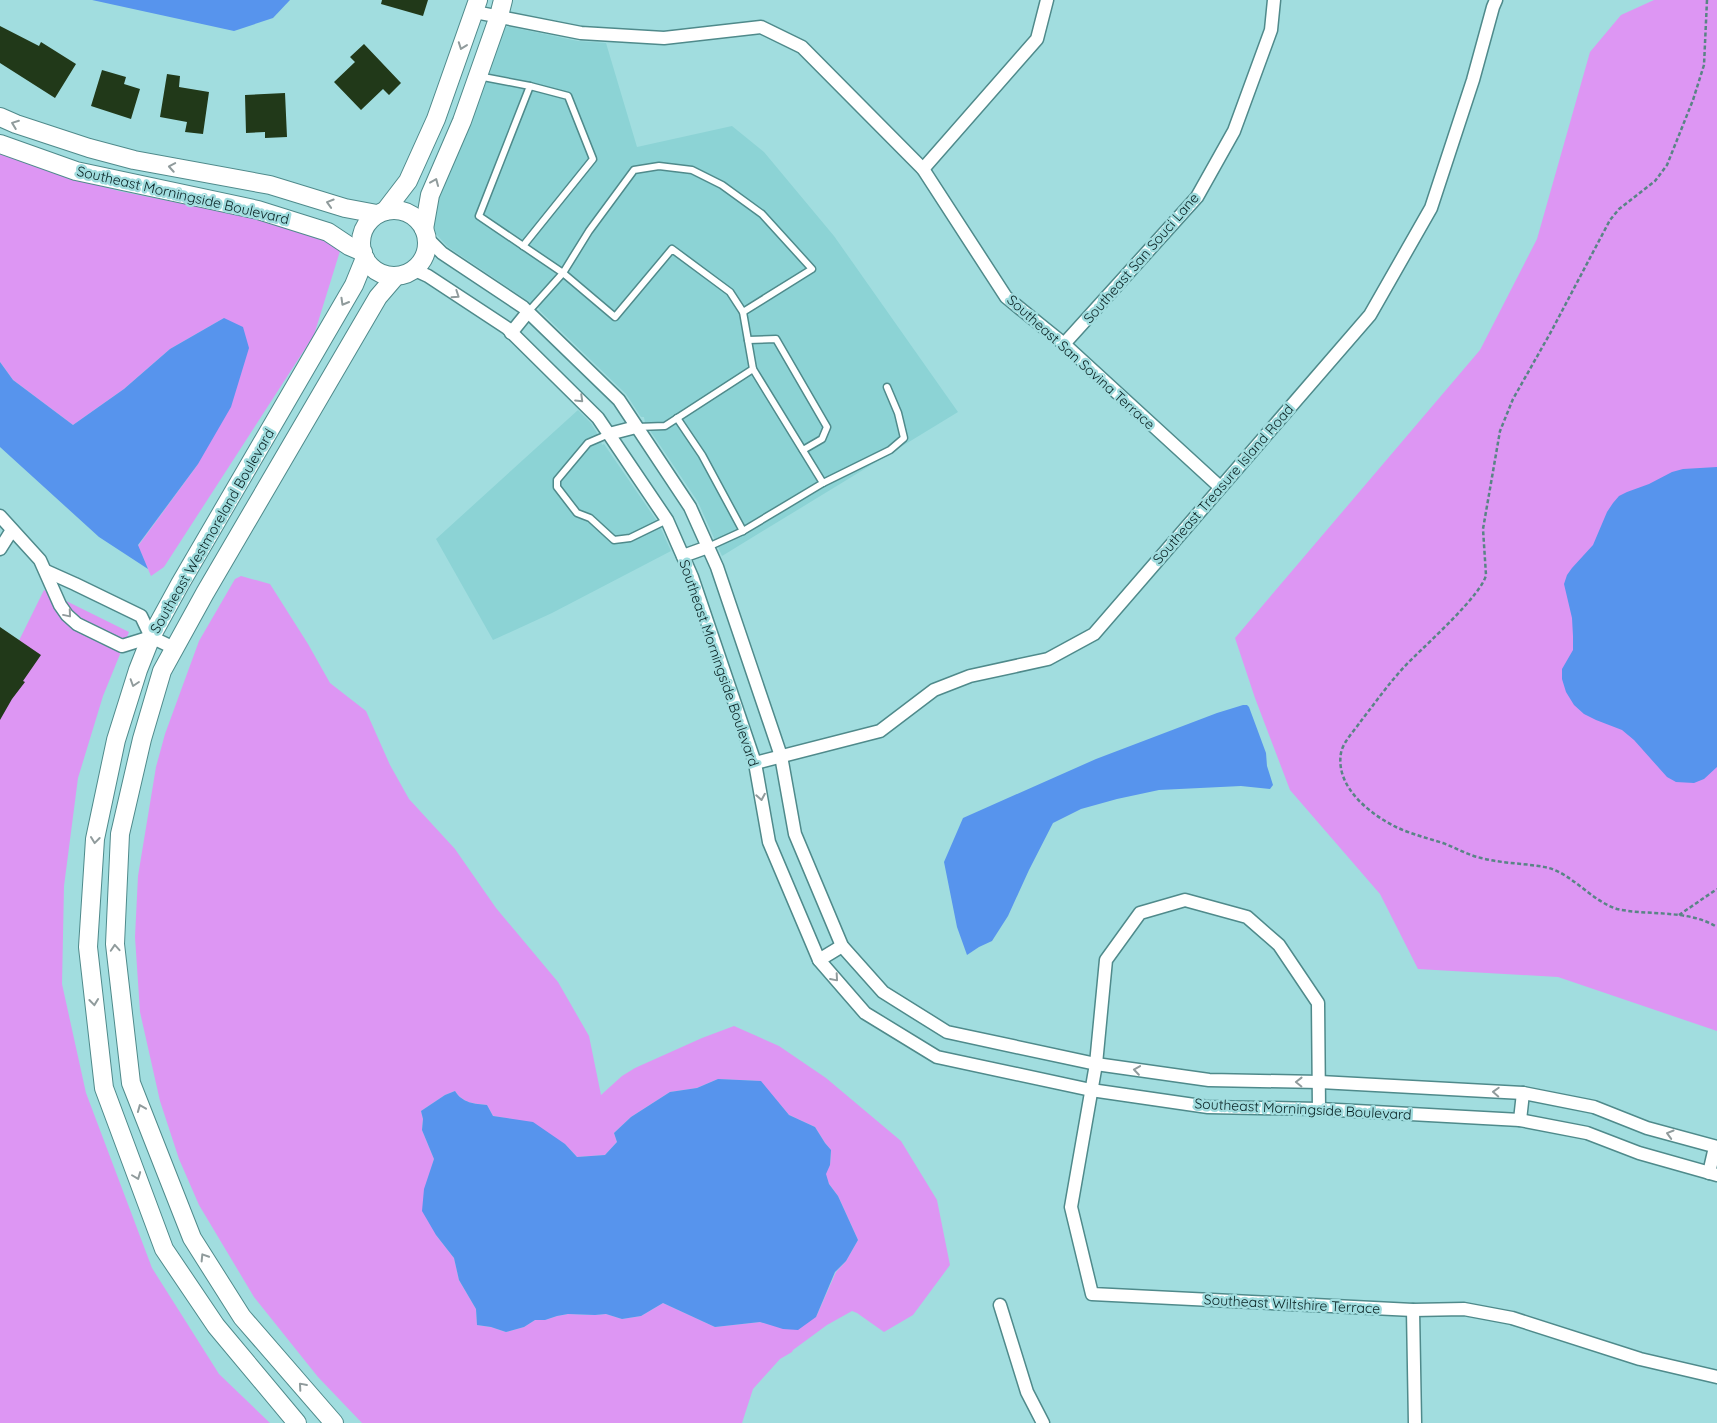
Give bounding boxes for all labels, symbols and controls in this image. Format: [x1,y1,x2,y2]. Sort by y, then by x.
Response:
one-way arrow [458,41,468,50]
one-way arrow [12,119,20,129]
street label: Southeast Morningside Boulevard [75,162,291,228]
one-way arrow [167,163,176,173]
one-way arrow [429,178,440,187]
street label: Southeast San Souci Lane [1079,189,1203,327]
one-way arrow [326,199,335,209]
one-way arrow [451,289,460,298]
street label: Southeast San Sovina Terrace [1003,291,1159,433]
one-way arrow [341,296,351,305]
one-way arrow [574,394,583,403]
street label: Southeast Treasure Island Road [1149,400,1297,568]
street label: Southeast Westmoreland Boulevard [146,425,278,637]
street label: Southeast Morningside Boulevard [675,557,763,769]
one-way arrow [62,609,71,618]
one-way arrow [130,678,140,687]
one-way arrow [756,793,766,802]
one-way arrow [90,837,101,845]
one-way arrow [110,944,121,952]
one-way arrow [829,972,838,981]
one-way arrow [88,999,99,1007]
one-way arrow [1133,1065,1142,1075]
one-way arrow [1295,1076,1303,1087]
one-way arrow [1492,1086,1500,1097]
street label: Southeast Morningside Boulevard [1194,1094,1412,1124]
one-way arrow [136,1104,147,1113]
one-way arrow [1666,1130,1675,1140]
one-way arrow [131,1171,141,1180]
one-way arrow [201,1253,210,1263]
street label: Southeast Wiltshire Terrace [1203,1290,1381,1318]
one-way arrow [298,1383,307,1392]

